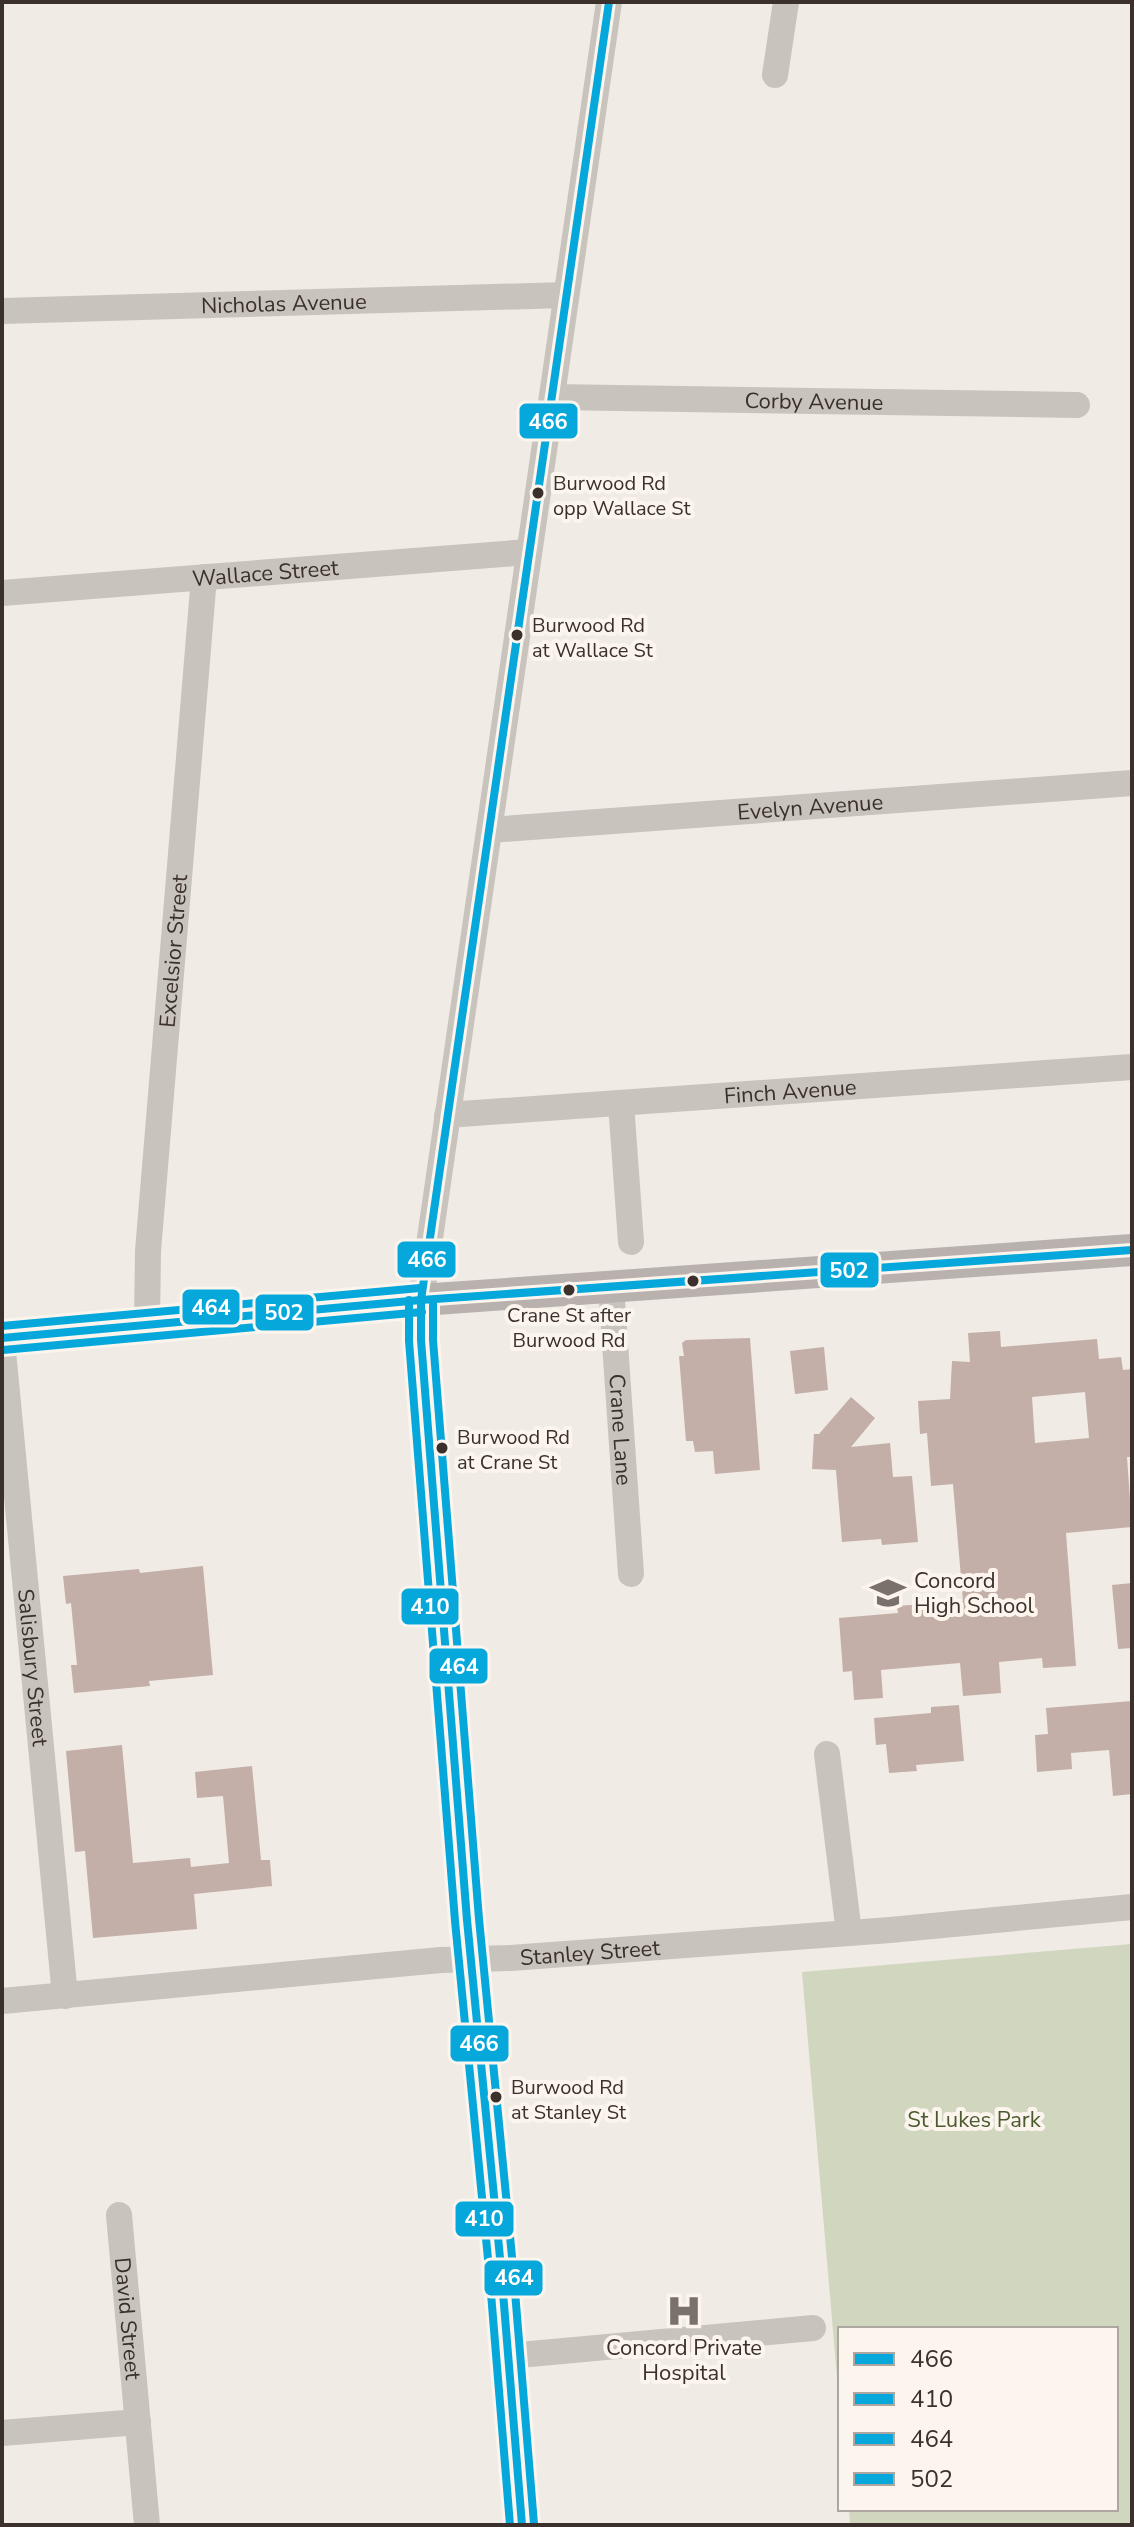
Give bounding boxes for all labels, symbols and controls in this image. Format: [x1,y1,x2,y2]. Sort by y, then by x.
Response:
street label: Nicholas Avenue [201,287,367,321]
street label: Corby Avenue [744,386,884,418]
line badge: 466 [518,402,579,440]
text: 466 [528,407,568,437]
place label: Burwood Rd opp Wallace St [553,470,692,522]
marker: Burwood Rd opp Wallace St [530,485,546,501]
street label: Wallace Street [191,553,340,594]
place label: Burwood Rd at Wallace St [532,612,654,664]
marker: Burwood Rd at Wallace St [509,627,525,643]
street label: Evelyn Avenue [736,787,884,828]
street label: Excelsior Street [153,873,195,1029]
street label: Finch Avenue [723,1072,858,1112]
line badge: 466 [396,1240,457,1279]
text: 466 [407,1245,447,1275]
line badge: 502 [819,1251,880,1289]
text: 502 [829,1256,869,1286]
unlabelled marker [685,1273,701,1289]
marker: Crane St after Burwood Rd [561,1282,577,1298]
line badge: 464 [181,1288,241,1326]
text: 464 [191,1293,231,1323]
line badge: 502 [254,1293,315,1332]
text: 502 [264,1298,304,1328]
place label: Crane St after Burwood Rd [507,1302,631,1354]
street label: Crane Lane [601,1373,639,1487]
place label: Burwood Rd at Crane St [457,1424,570,1476]
marker: Burwood Rd at Crane St [434,1440,450,1456]
place label: Concord High School [914,1566,1035,1621]
school or university icon: Concord High School [869,1574,907,1612]
street label: Salisbury Street [10,1587,55,1748]
line badge: 410 [400,1587,460,1626]
text: 410 [410,1592,450,1622]
line badge: 464 [428,1647,489,1685]
text: 464 [439,1652,479,1682]
street label: Stanley Street [519,1933,661,1973]
line badge: 466 [449,2024,510,2063]
text: 466 [459,2029,499,2059]
place label: Burwood Rd at Stanley St [511,2074,627,2126]
marker: Burwood Rd at Stanley St [488,2089,504,2105]
park label: St Lukes Park [907,2105,1042,2135]
line badge: 410 [454,2200,515,2238]
text: 410 [464,2204,504,2234]
street label: David Street [107,2256,148,2382]
line badge: 464 [483,2259,544,2297]
text: 464 [494,2263,534,2293]
hospital icon: Concord Private Hospital [665,2292,703,2330]
legend [838,2327,1118,2511]
place label: Concord Private Hospital [606,2333,762,2388]
text: 466 [910,2343,953,2375]
text: 410 [910,2383,953,2415]
text: 464 [910,2423,953,2455]
text: 502 [910,2463,953,2495]

